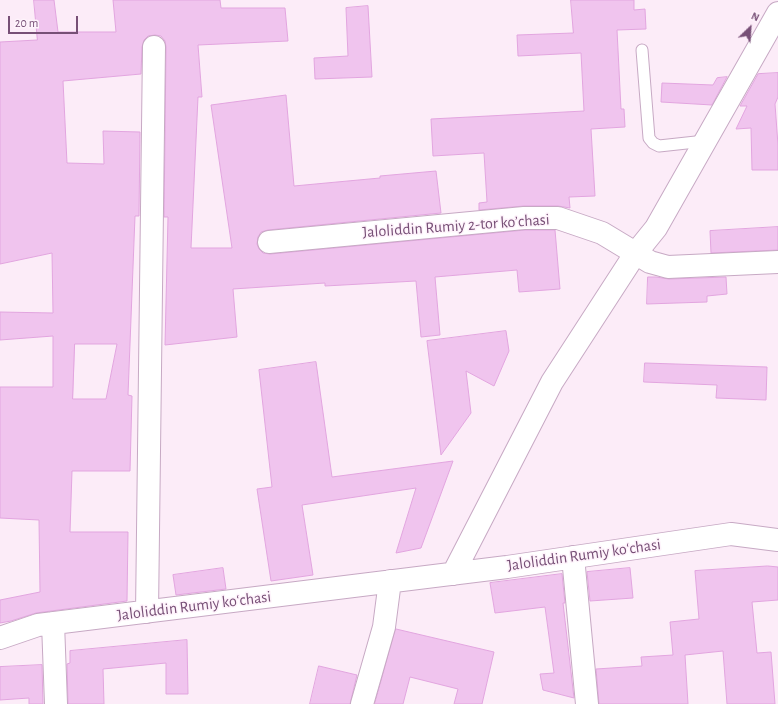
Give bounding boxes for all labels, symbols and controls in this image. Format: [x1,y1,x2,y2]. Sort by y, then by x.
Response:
scale bar [10,8,80,34]
north arrow [730,8,770,48]
text: N [749,10,761,23]
text: 20 m [15,17,38,29]
street label: Jaloliddin Rumiy 2-tor koʼchasi [362,210,550,242]
street label: Jaloliddin Rumiy koʻchasi [506,535,662,575]
street label: Jaloliddin Rumiy koʻchasi [116,587,272,625]

